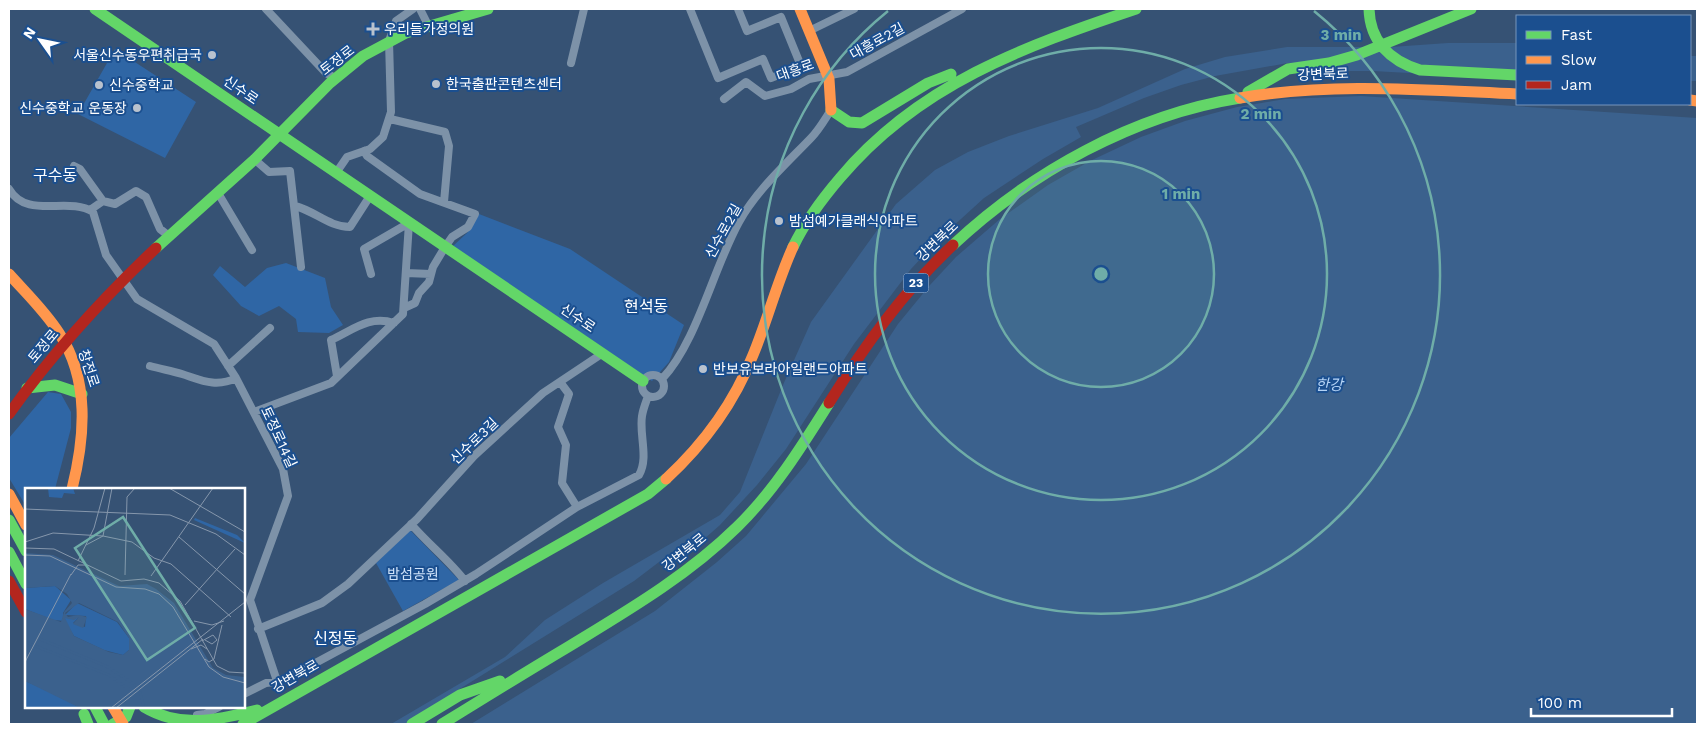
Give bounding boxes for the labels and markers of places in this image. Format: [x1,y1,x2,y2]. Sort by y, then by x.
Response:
place label: 우리들가정의원 [384,21,474,37]
marker: 우리들가정의원 [366,22,380,36]
place label: 서울신수동우편취급국 [73,47,202,63]
marker: 서울신수동우편취급국 [206,49,218,61]
place label: 한국출판콘텐츠센터 [446,76,562,92]
place label: 신수중학교 [109,77,174,93]
marker: 한국출판콘텐츠센터 [430,78,442,90]
marker: 신수중학교 [93,79,105,91]
place label: 신수중학교 운동장 [19,100,127,116]
marker: 신수중학교 운동장 [131,102,143,114]
place label: 밤섬예가클래식아파트 [789,213,918,229]
marker: 밤섬예가클래식아파트 [773,215,785,227]
centre of rings [1092,265,1110,283]
place label: 반보유보라아일랜드아파트 [713,361,868,377]
marker: 반보유보라아일랜드아파트 [697,363,709,375]

